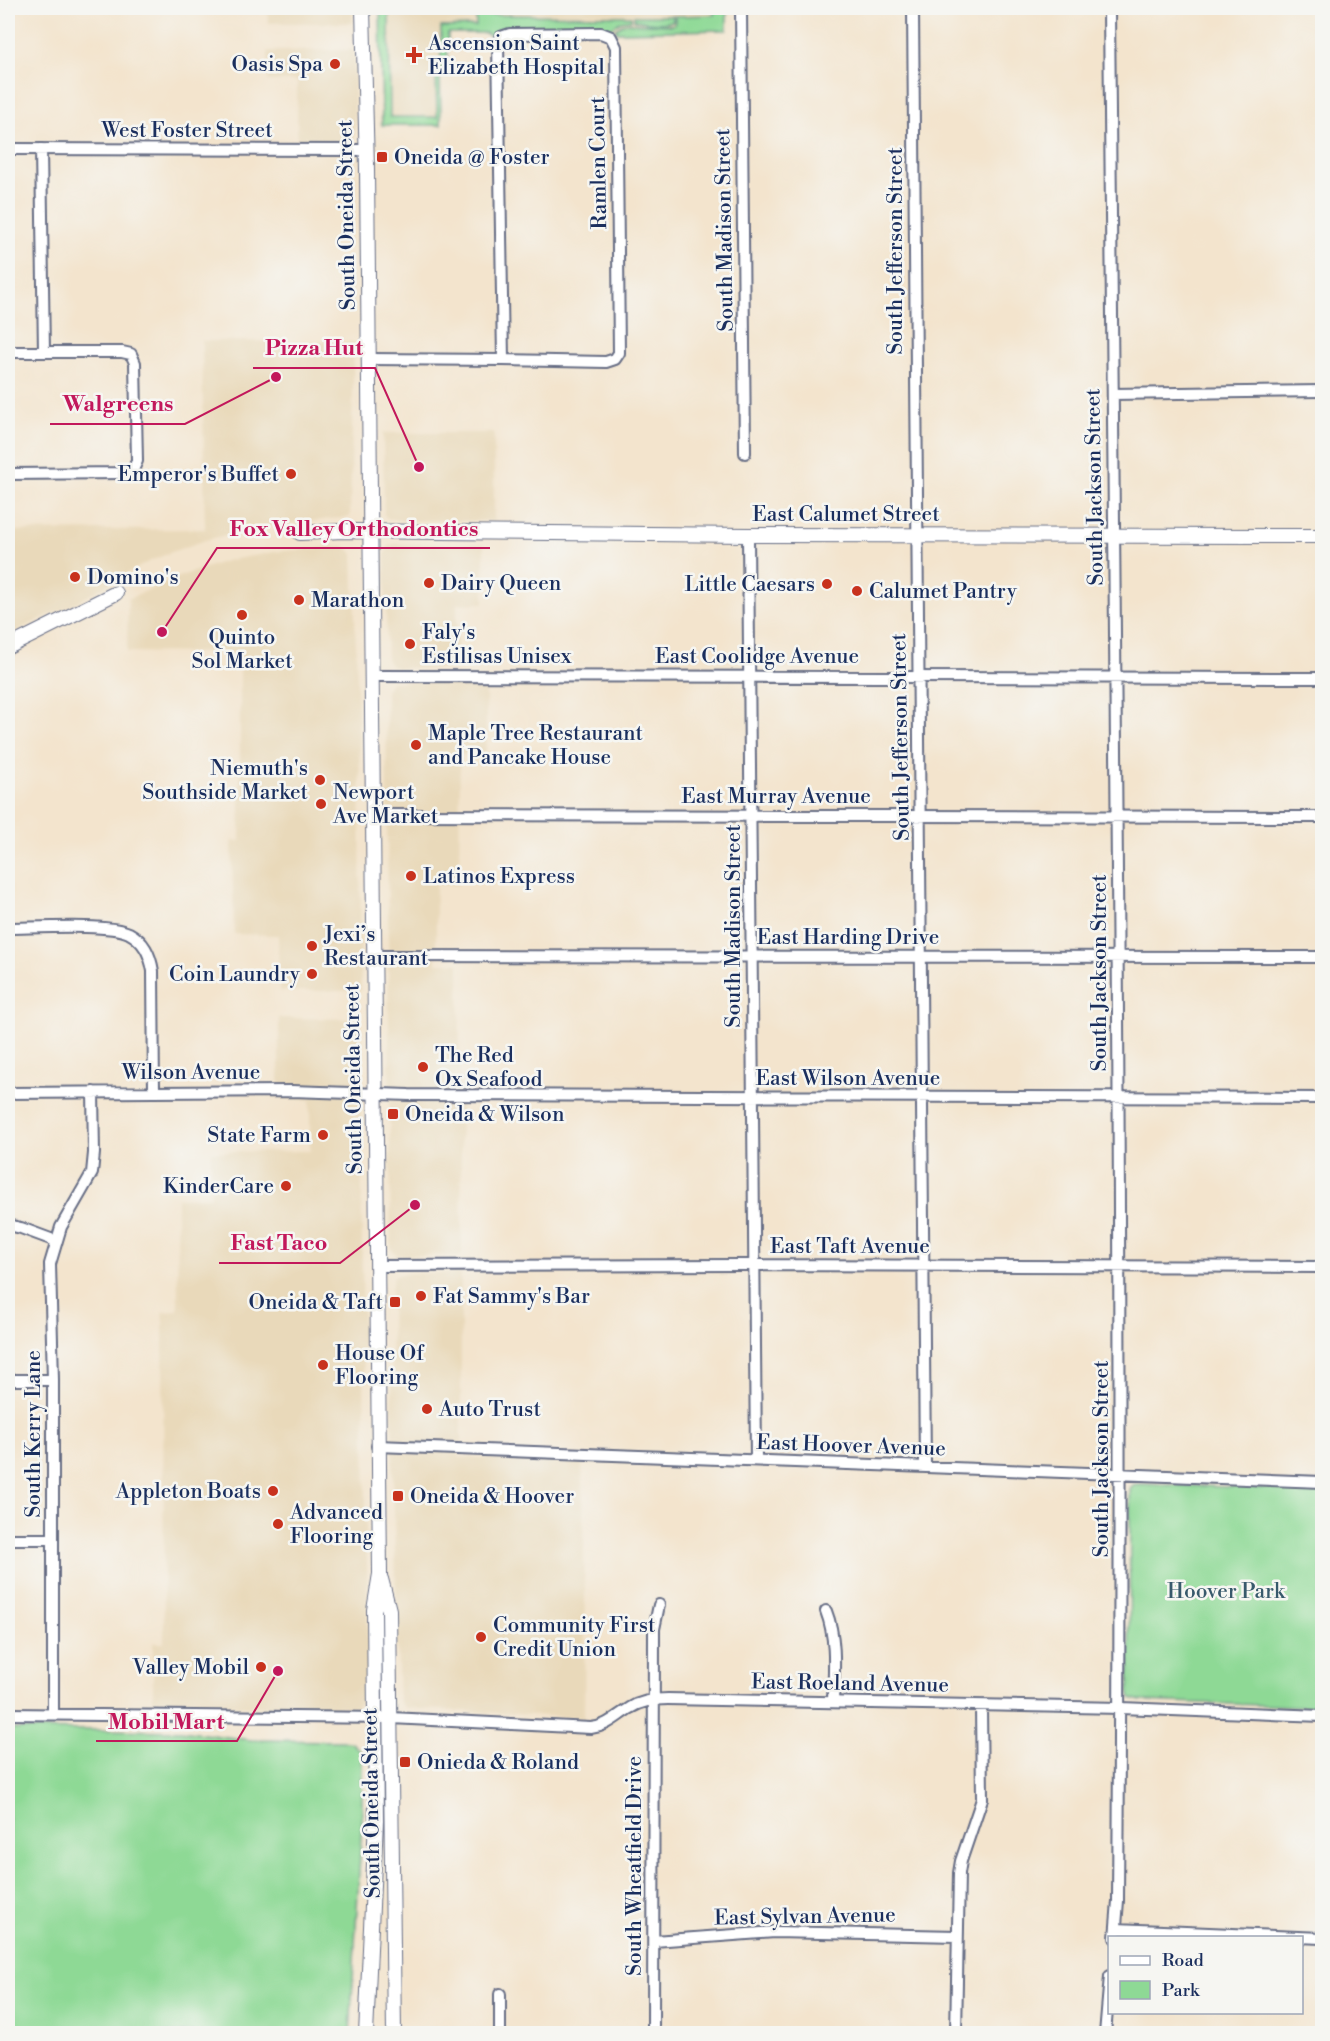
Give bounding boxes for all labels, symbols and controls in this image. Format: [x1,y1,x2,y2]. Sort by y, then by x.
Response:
place label: Ascension Saint Elizabeth Hospital [427,31,605,81]
marker: Ascension Saint Elizabeth Hospital [405,46,423,64]
place label: Oasis Spa [231,52,323,78]
marker: Oasis Spa [328,57,342,71]
street label: Ramlen Court [585,96,613,230]
street label: West Foster Street [100,118,273,144]
street label: South Oneida Street [332,119,362,311]
street label: South Madison Street [710,128,740,332]
place label: Oneida @ Foster [394,145,550,171]
street label: South Jefferson Street [883,147,909,355]
marker: Oneida @ Foster [375,150,389,164]
callout: Pizza Hut [253,328,375,368]
text: Pizza Hut [265,335,363,362]
callout: Walgreens [50,384,185,424]
street label: South Jackson Street [1080,388,1110,586]
text: Walgreens [62,391,173,418]
place label: Emperor's Buffet [118,462,280,488]
marker: Emperor's Buffet [284,467,298,481]
street label: East Calumet Street [752,502,940,528]
callout: Fox Valley Orthodontics [217,508,490,548]
text: Fox Valley Orthodontics [230,516,478,543]
place label: Domino's [87,565,179,591]
marker: Domino's [68,570,82,584]
place label: Dairy Queen [441,571,562,597]
place label: Little Caesars [684,572,815,598]
marker: Dairy Queen [422,576,436,590]
marker: Little Caesars [820,577,834,591]
place label: Calumet Pantry [869,579,1018,605]
marker: Calumet Pantry [850,584,864,598]
place label: Marathon [311,588,405,614]
marker: Marathon [292,593,306,607]
marker: Quinto Sol Market [235,608,249,622]
place label: Faly's Estilisas Unisex [422,620,572,670]
place label: Quinto Sol Market [191,625,293,675]
street label: South Jefferson Street [886,632,916,841]
marker: Faly's Estilisas Unisex [403,637,417,651]
street label: East Coolidge Avenue [655,644,859,670]
place label: Maple Tree Restaurant and Pancake House [428,721,644,771]
marker: Maple Tree Restaurant and Pancake House [409,738,423,752]
place label: Niemuth's Southside Market [142,756,309,806]
marker: Niemuth's Southside Market [313,773,327,787]
place label: Newport Ave Market [332,780,439,830]
street label: East Murray Avenue [681,784,871,810]
marker: Newport Ave Market [314,797,328,811]
street label: South Madison Street [721,824,747,1028]
place label: Latinos Express [423,864,575,890]
marker: Latinos Express [404,869,418,883]
street label: South Jackson Street [1087,874,1113,1072]
place label: Jexi’s Restaurant [323,922,429,972]
street label: East Harding Drive [757,925,939,951]
marker: Jexi’s Restaurant [305,939,319,953]
place label: Coin Laundry [169,962,301,988]
marker: Coin Laundry [305,967,319,981]
street label: South Oneida Street [339,983,369,1175]
place label: The Red Ox Seafood [435,1043,542,1093]
street label: Wilson Avenue [121,1060,260,1086]
marker: The Red Ox Seafood [416,1060,430,1074]
street label: East Wilson Avenue [756,1066,940,1092]
place label: Oneida & Wilson [405,1102,565,1128]
marker: Oneida & Wilson [386,1107,400,1121]
place label: State Farm [207,1123,311,1149]
marker: State Farm [316,1128,330,1142]
place label: KinderCare [163,1174,274,1200]
marker: KinderCare [279,1179,293,1193]
callout: Fast Taco [219,1223,340,1263]
text: Fast Taco [230,1230,328,1257]
street label: East Taft Avenue [770,1234,930,1260]
place label: Fat Sammy's Bar [433,1284,590,1310]
marker: Fat Sammy's Bar [414,1289,428,1303]
place label: Oneida & Taft [249,1290,384,1316]
marker: Oneida & Taft [388,1295,402,1309]
place label: House Of Flooring [335,1341,425,1391]
street label: South Kerry Lane [21,1350,47,1518]
marker: House Of Flooring [316,1358,330,1372]
street label: South Jackson Street [1089,1360,1115,1558]
place label: Auto Trust [438,1397,541,1423]
marker: Auto Trust [420,1402,434,1416]
street label: East Hoover Avenue [756,1430,946,1462]
place label: Appleton Boats [115,1479,261,1505]
marker: Appleton Boats [266,1484,280,1498]
place label: Oneida & Hoover [410,1484,574,1510]
marker: Oneida & Hoover [391,1489,405,1503]
place label: Advanced Flooring [289,1500,383,1550]
marker: Advanced Flooring [271,1517,285,1531]
park label: Hoover Park [1167,1579,1286,1605]
place label: Community First Credit Union [493,1613,656,1663]
marker: Community First Credit Union [474,1630,488,1644]
place label: Valley Mobil [131,1655,249,1681]
marker: Valley Mobil [254,1660,268,1674]
street label: East Roeland Avenue [751,1669,949,1699]
callout: Mobil Mart [96,1701,237,1741]
street label: South Oneida Street [357,1707,387,1899]
text: Mobil Mart [108,1709,225,1736]
place label: Onieda & Roland [417,1750,579,1776]
marker: Onieda & Roland [398,1755,412,1769]
street label: South Wheatfield Drive [622,1756,648,1976]
street label: East Sylvan Avenue [714,1902,896,1932]
legend [1108,1936,1303,2014]
text: Road [1162,1949,1205,1972]
text: Park [1162,1979,1201,2002]

